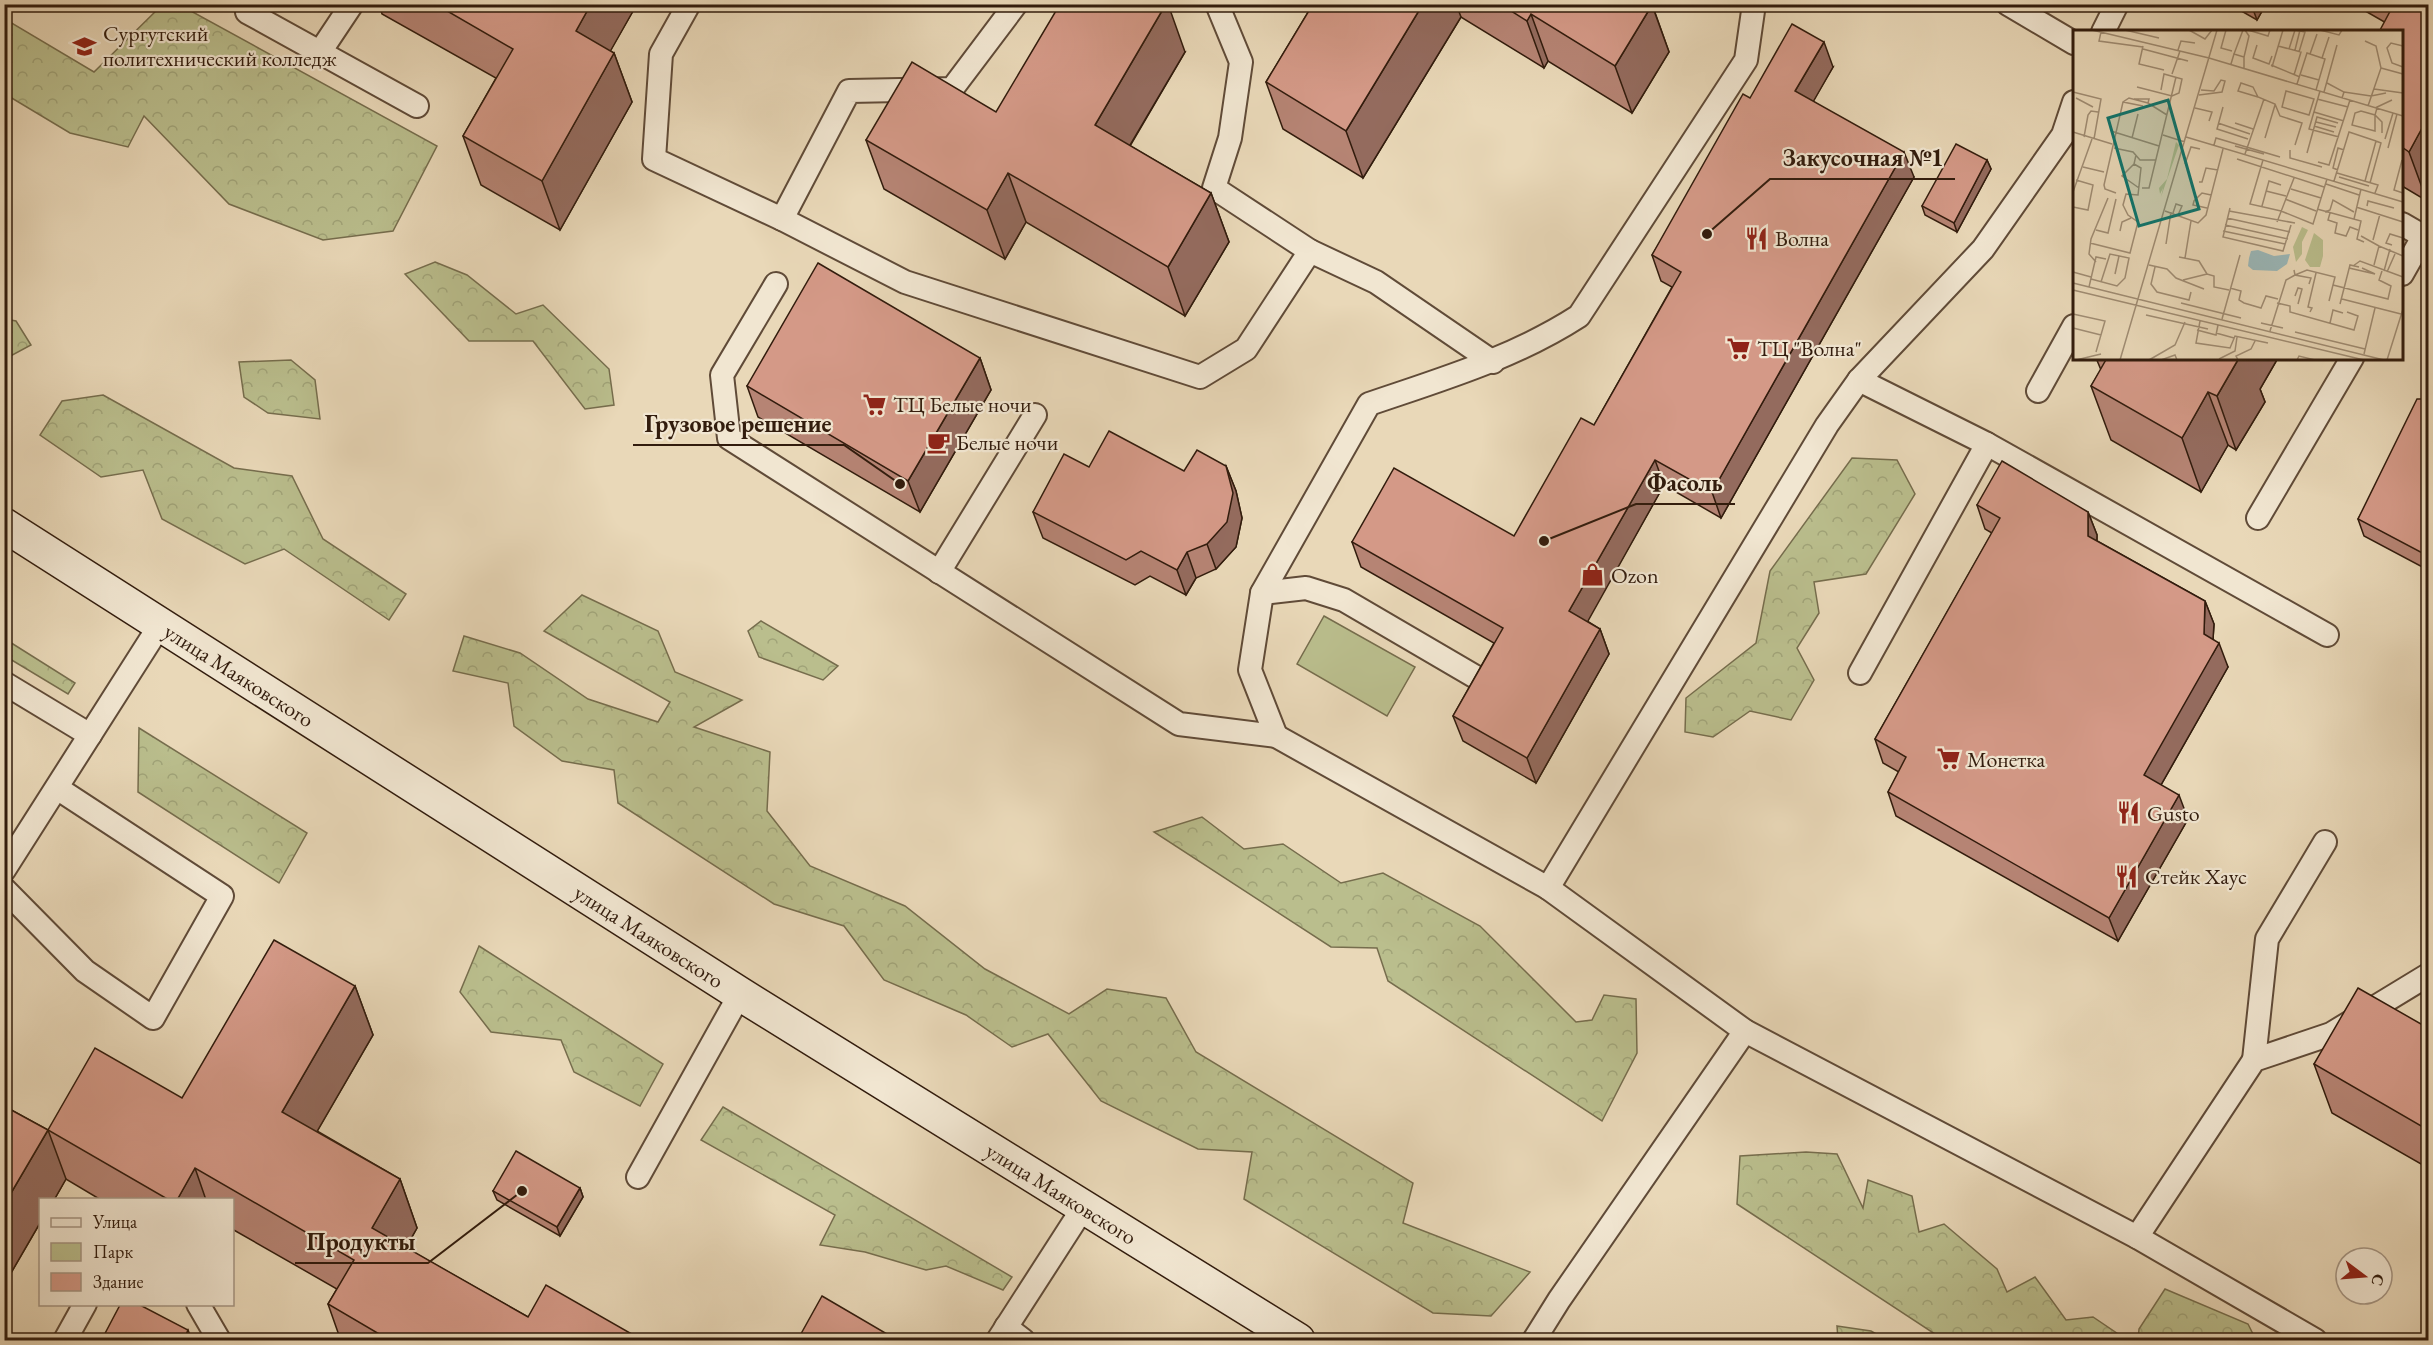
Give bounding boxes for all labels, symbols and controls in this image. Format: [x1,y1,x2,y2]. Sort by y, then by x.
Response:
place label: Сургутский политехнический колледж [103,19,338,73]
inset map [2073,30,2403,360]
school or university icon: Сургутский политехнический колледж [72,33,98,59]
callout: Закусочная №1 [1770,137,1955,179]
text: Закусочная №1 [1783,142,1943,174]
place label: Волна [1775,224,1829,253]
restaurant icon: Волна [1744,225,1770,251]
place label: ТЦ "Волна" [1757,334,1862,363]
supermarket icon: ТЦ "Волна" [1726,335,1752,361]
place label: ТЦ Белые ночи [893,390,1032,419]
supermarket icon: ТЦ Белые ночи [862,391,888,417]
callout: Грузовое решение [633,403,844,445]
text: Грузовое решение [644,408,832,440]
place label: Белые ночи [956,428,1059,457]
cafe icon: Белые ночи [925,429,951,455]
callout: Фасоль [1636,462,1735,504]
text: Фасоль [1647,467,1723,498]
place label: Ozon [1611,561,1659,590]
shop icon: Ozon [1580,562,1606,588]
street label: улица Маяковского [159,617,320,734]
place label: Монетка [1967,745,2046,774]
supermarket icon: Монетка [1936,746,1962,772]
place label: Gusto [2147,799,2200,828]
restaurant icon: Gusto [2116,800,2142,826]
place label: Стейк Хаус [2145,862,2247,891]
restaurant icon: Стейк Хаус [2114,863,2140,889]
street label: улица Маяковского [568,878,729,995]
street label: улица Маяковского [980,1136,1142,1252]
legend [39,1198,234,1306]
text: Улица [92,1210,138,1233]
callout: Продукты [295,1221,428,1263]
text: Продукты [306,1226,416,1258]
text: Парк [93,1240,133,1263]
north arrow [2334,1246,2394,1306]
text: Здание [93,1270,143,1293]
text: С [2366,1272,2390,1288]

